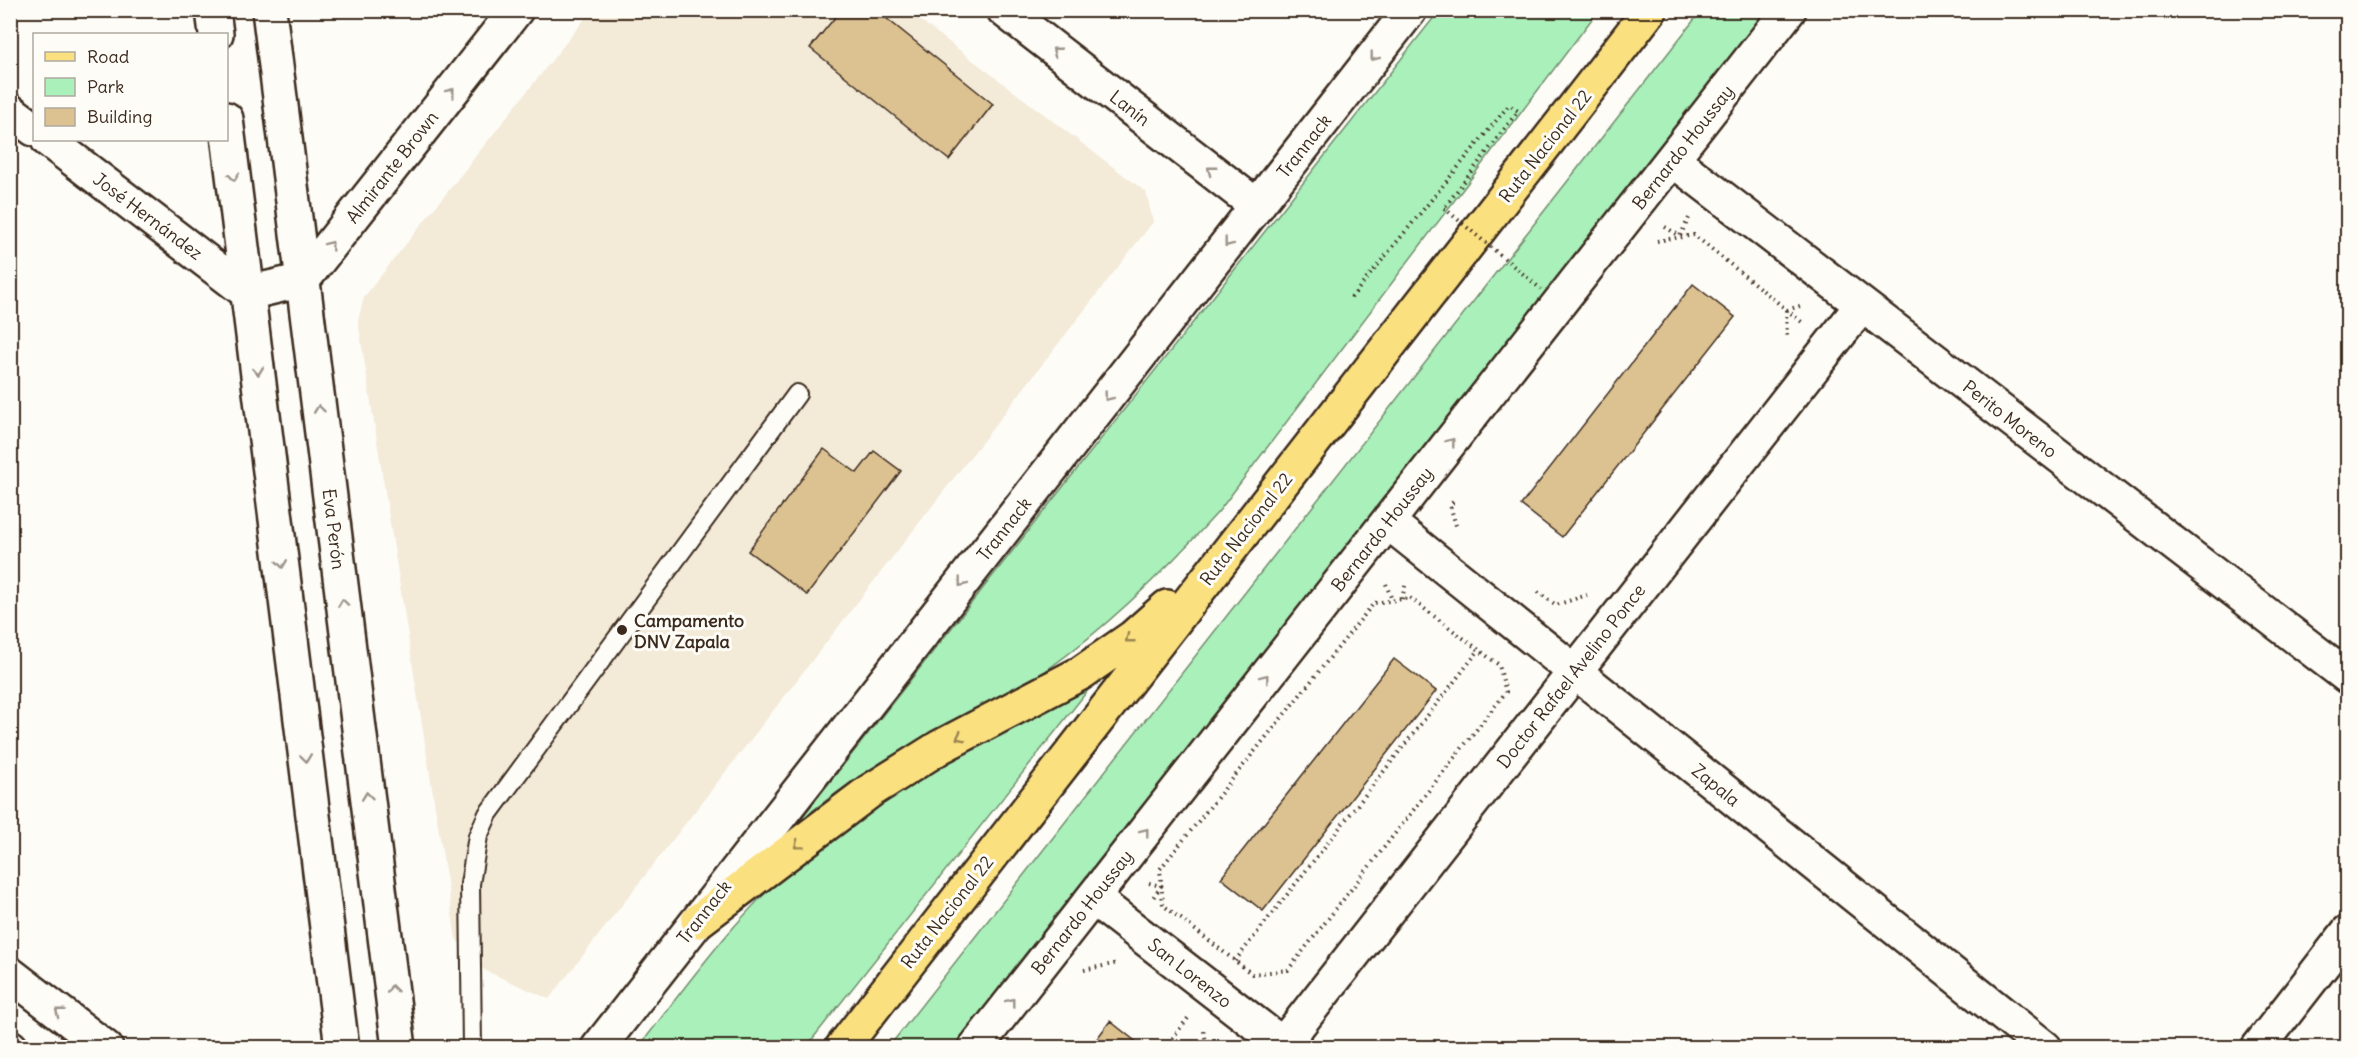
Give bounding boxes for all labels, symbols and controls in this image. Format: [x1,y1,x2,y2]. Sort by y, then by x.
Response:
legend [33,33,228,141]
text: Road [87,45,130,68]
one-way arrow [1052,48,1063,59]
one-way arrow [1370,50,1381,61]
text: Park [87,75,124,98]
street label: Bernardo Houssay [1627,80,1739,214]
street label: Lanín [1105,85,1155,131]
street label: Ruta Nacional 22 [1494,85,1596,207]
one-way arrow [444,88,455,99]
text: Building [87,105,152,128]
street label: Almirante Brown [341,106,443,228]
street label: Trannack [1272,109,1336,183]
street label: José Hernández [89,167,208,265]
one-way arrow [1206,167,1217,178]
one-way arrow [227,173,239,182]
one-way arrow [1224,237,1235,248]
one-way arrow [323,241,334,252]
one-way arrow [251,366,264,375]
street label: Perito Moreno [1958,375,2062,463]
one-way arrow [1104,390,1115,401]
one-way arrow [313,404,325,414]
one-way arrow [1443,438,1454,449]
street label: Bernardo Houssay [1326,462,1438,596]
street label: Ruta Nacional 22 [1195,468,1297,590]
street label: Eva Perón [318,487,350,571]
street label: Trannack [972,492,1036,566]
one-way arrow [275,560,288,569]
one-way arrow [958,577,969,588]
street label: Doctor Rafael Avelino Ponce [1492,579,1650,773]
one-way arrow [337,598,350,607]
place label: Campamento DNV Zapala [634,609,744,653]
marker: Campamento DNV Zapala [615,623,629,637]
one-way arrow [1124,632,1135,643]
one-way arrow [1258,674,1269,685]
one-way arrow [956,730,967,741]
one-way arrow [299,753,312,762]
street label: Zapala [1687,759,1745,811]
one-way arrow [362,791,374,801]
one-way arrow [1137,827,1148,838]
one-way arrow [794,837,805,848]
street label: Bernardo Houssay [1026,845,1138,979]
street label: Ruta Nacional 22 [896,851,998,973]
street label: Trannack [672,875,736,949]
street label: San Lorenzo [1143,933,1237,1013]
one-way arrow [386,985,399,994]
one-way arrow [1004,997,1015,1008]
one-way arrow [55,1008,66,1019]

